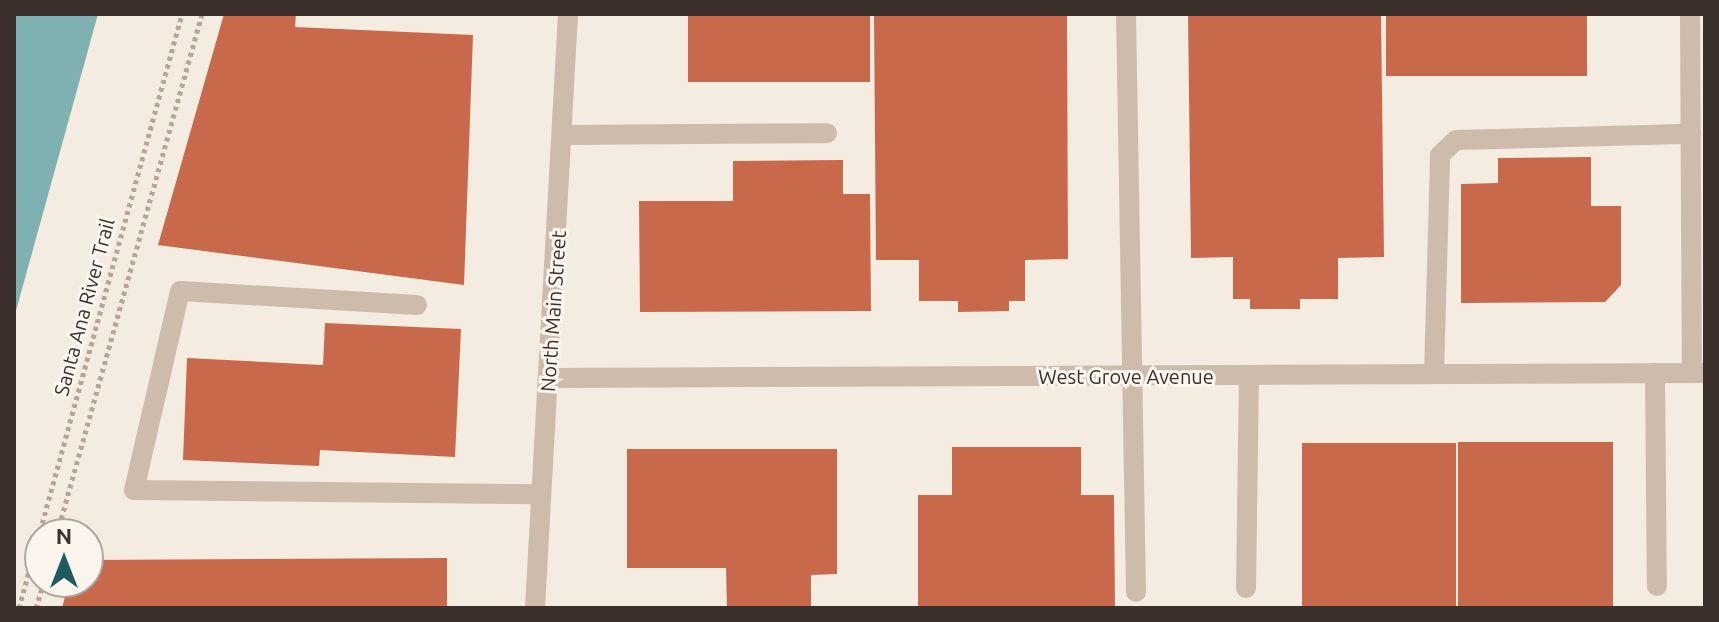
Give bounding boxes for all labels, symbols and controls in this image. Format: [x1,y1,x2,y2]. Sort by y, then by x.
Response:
street label: Santa Ana River Trail [49,216,119,398]
street label: North Main Street [535,229,571,393]
street label: West Grove Avenue [1038,364,1214,388]
north arrow [24,518,104,598]
text: N [56,523,72,548]

